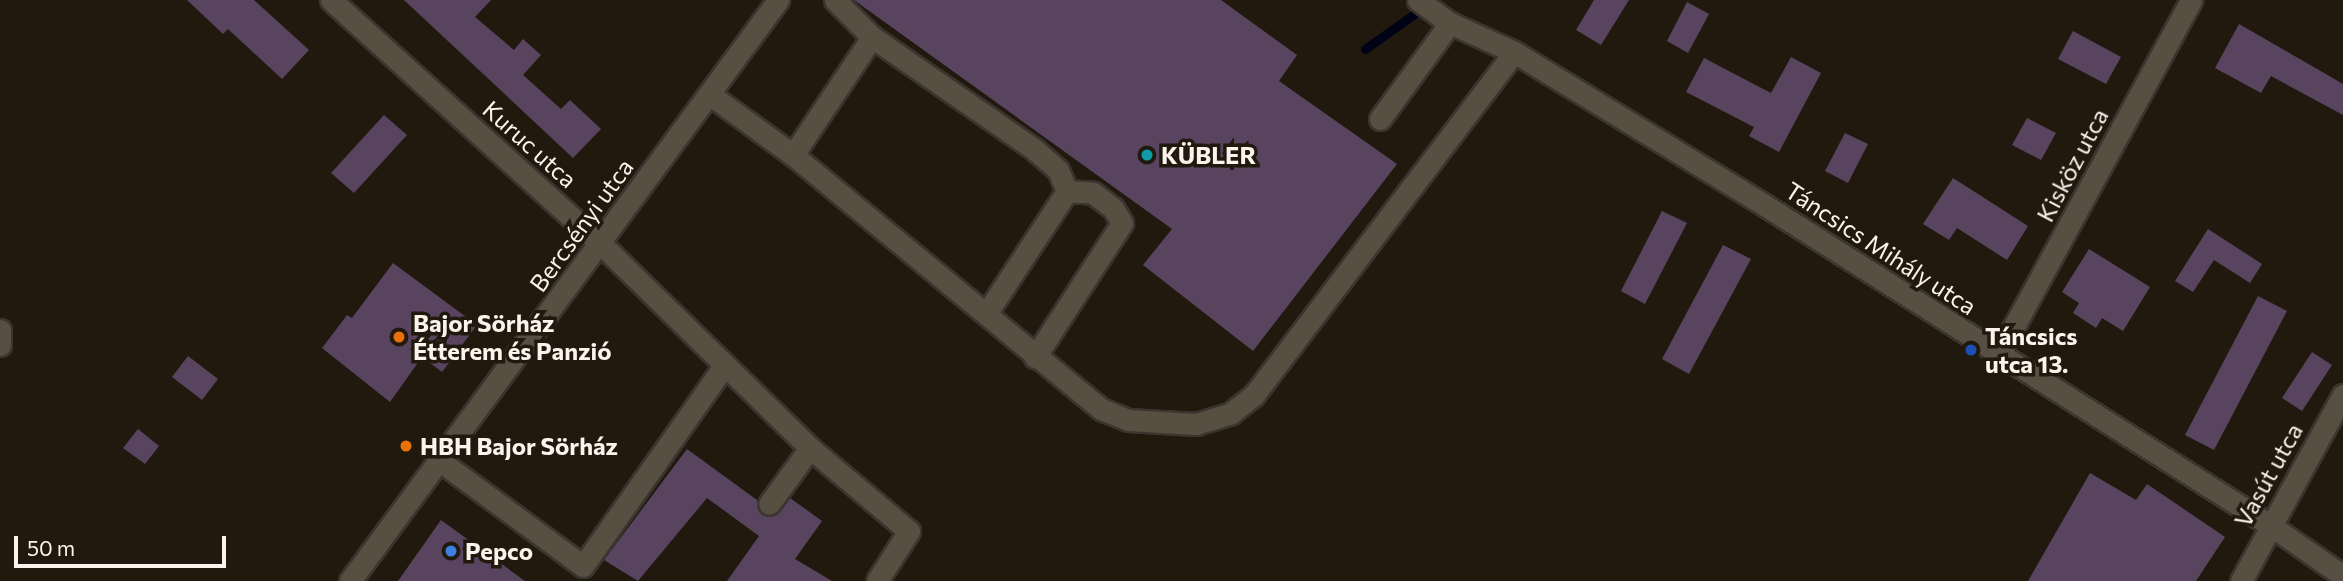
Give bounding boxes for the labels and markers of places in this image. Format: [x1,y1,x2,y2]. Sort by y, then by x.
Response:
place label: KÜBLER [1161,141,1256,169]
marker: KÜBLER [1139,147,1155,163]
place label: Bajor Sörház Étterem és Panzió [413,309,612,365]
place label: Táncsics utca 13. [1985,322,2078,378]
marker: Bajor Sörház Étterem és Panzió [391,329,407,345]
marker: Táncsics utca 13. [1963,342,1979,358]
place label: HBH Bajor Sörház [420,432,618,460]
marker: HBH Bajor Sörház [398,438,414,454]
place label: Pepco [465,537,533,565]
marker: Pepco [443,543,459,559]

